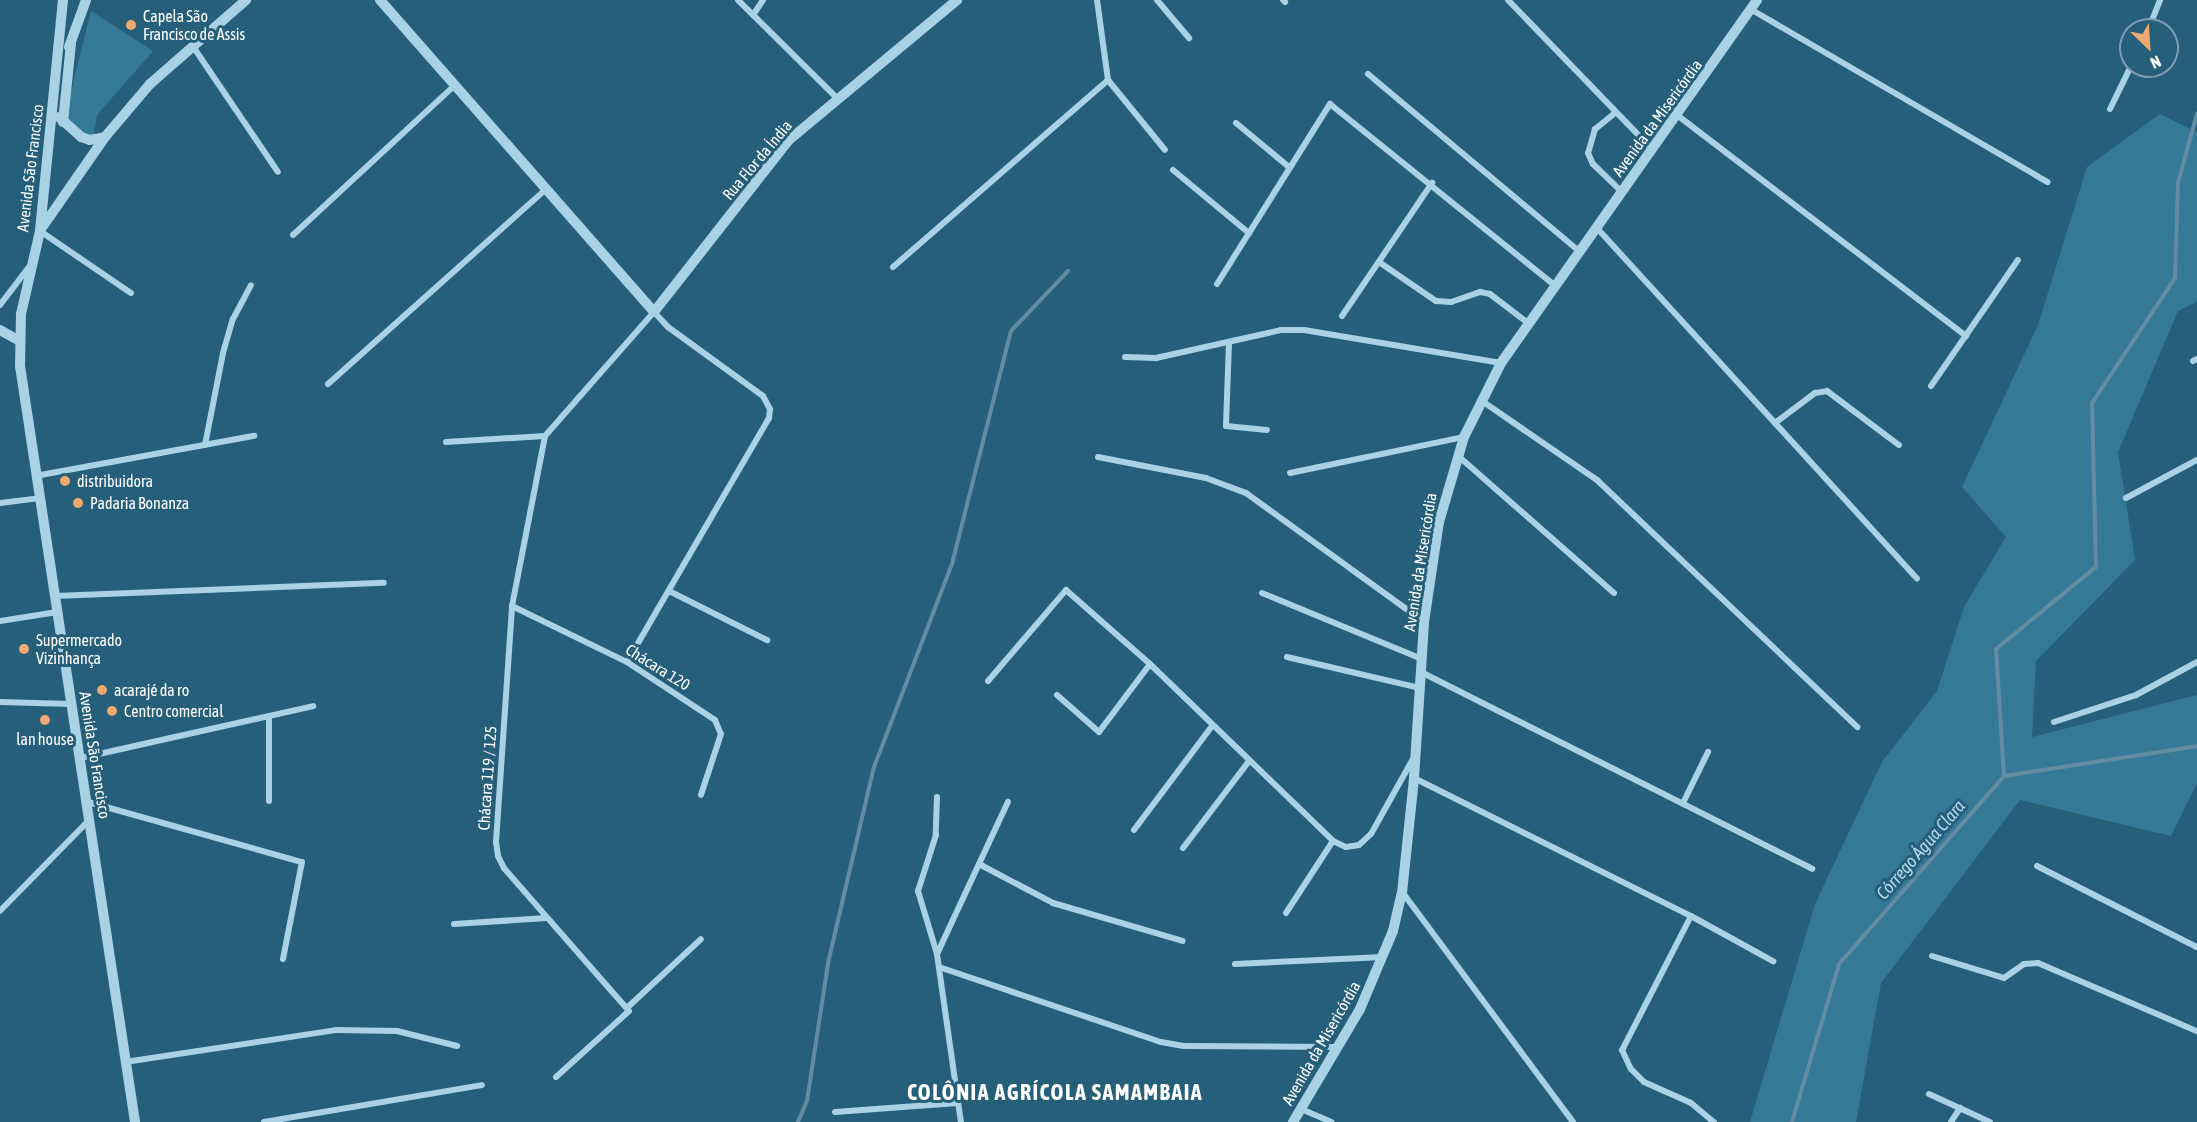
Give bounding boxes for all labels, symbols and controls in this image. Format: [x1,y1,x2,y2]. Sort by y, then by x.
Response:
place label: Capela São Francisco de Assis [143,6,245,44]
marker: Capela São Francisco de Assis [124,18,138,32]
north arrow [2119,18,2179,78]
text: N [2148,52,2164,73]
street label: Avenida da Misericórdia [1608,56,1706,180]
street label: Avenida São Francisco [13,103,47,233]
street label: Rua Flor da Índia [718,116,796,204]
place label: distribuidora [77,471,153,491]
marker: distribuidora [58,474,72,488]
street label: Avenida da Misericórdia [1400,491,1440,633]
place label: Padaria Bonanza [90,493,189,513]
marker: Padaria Bonanza [71,496,85,510]
place label: Supermercado Vizinhança [36,630,122,668]
street label: Chácara 120 [622,640,694,694]
marker: Supermercado Vizinhança [17,642,31,656]
place label: acarajé da ro [114,680,189,700]
marker: acarajé da ro [95,683,109,697]
street label: Avenida São Francisco [75,690,115,820]
place label: Centro comercial [124,701,223,721]
marker: Centro comercial [105,704,119,718]
marker: lan house [38,713,52,727]
street label: Chácara 119 / 125 [474,725,500,831]
place label: lan house [16,729,74,749]
water label: Córrego Água Clara [1872,796,1970,904]
street label: Avenida da Misericórdia [1278,978,1364,1108]
district label: COLÔNIA AGRÍCOLA SAMAMBAIA [907,1080,1203,1106]

